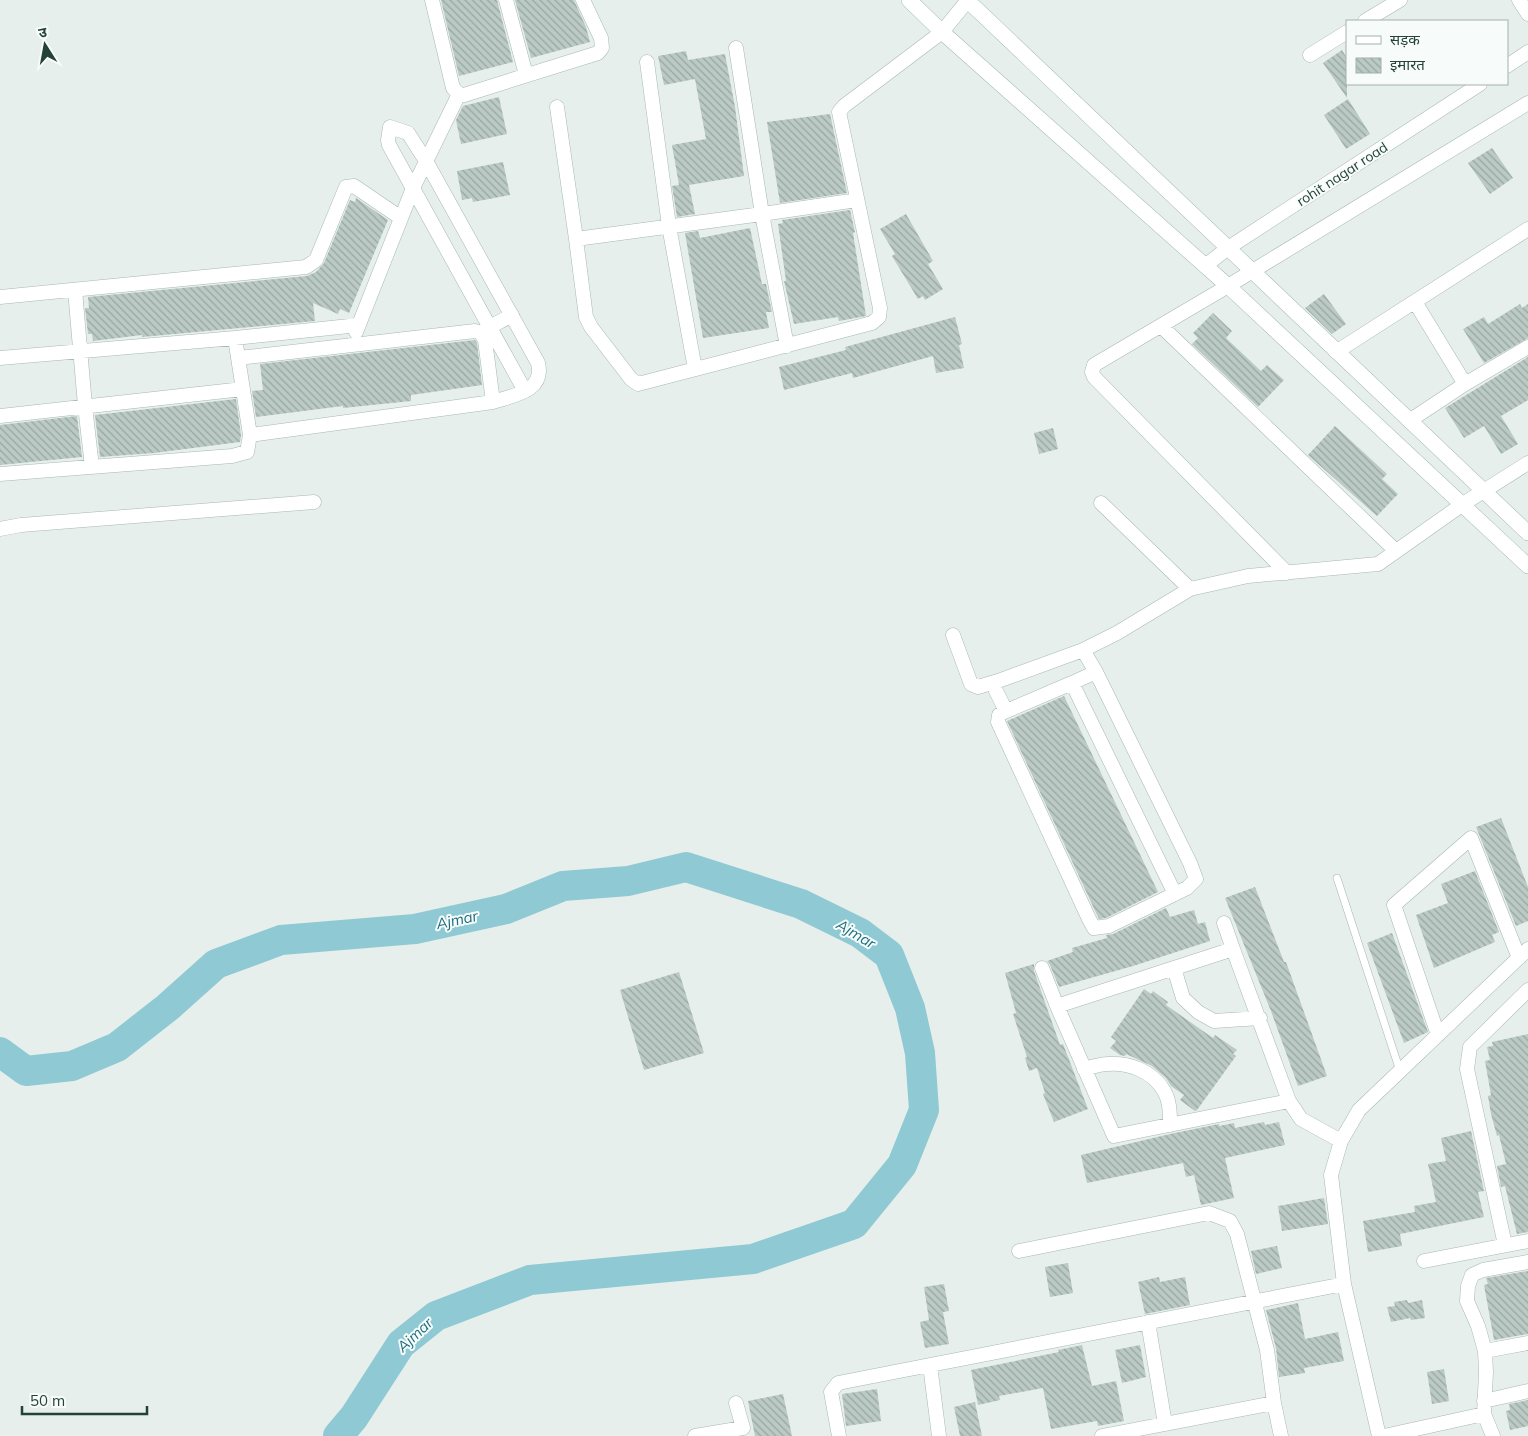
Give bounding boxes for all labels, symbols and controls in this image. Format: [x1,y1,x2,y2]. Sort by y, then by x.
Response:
north arrow [20,20,70,70]
legend [1346,20,1508,85]
text: उ [37,22,49,42]
text: सड़क [1390,30,1420,49]
text: इमारत [1390,55,1425,74]
street label: rohit nagar road [1293,138,1391,210]
water label: Ajmar [433,906,480,933]
water label: Ajmar [832,914,880,953]
water label: Ajmar [392,1313,437,1357]
scale bar [22,1384,148,1416]
text: 50 m [30,1391,65,1410]

